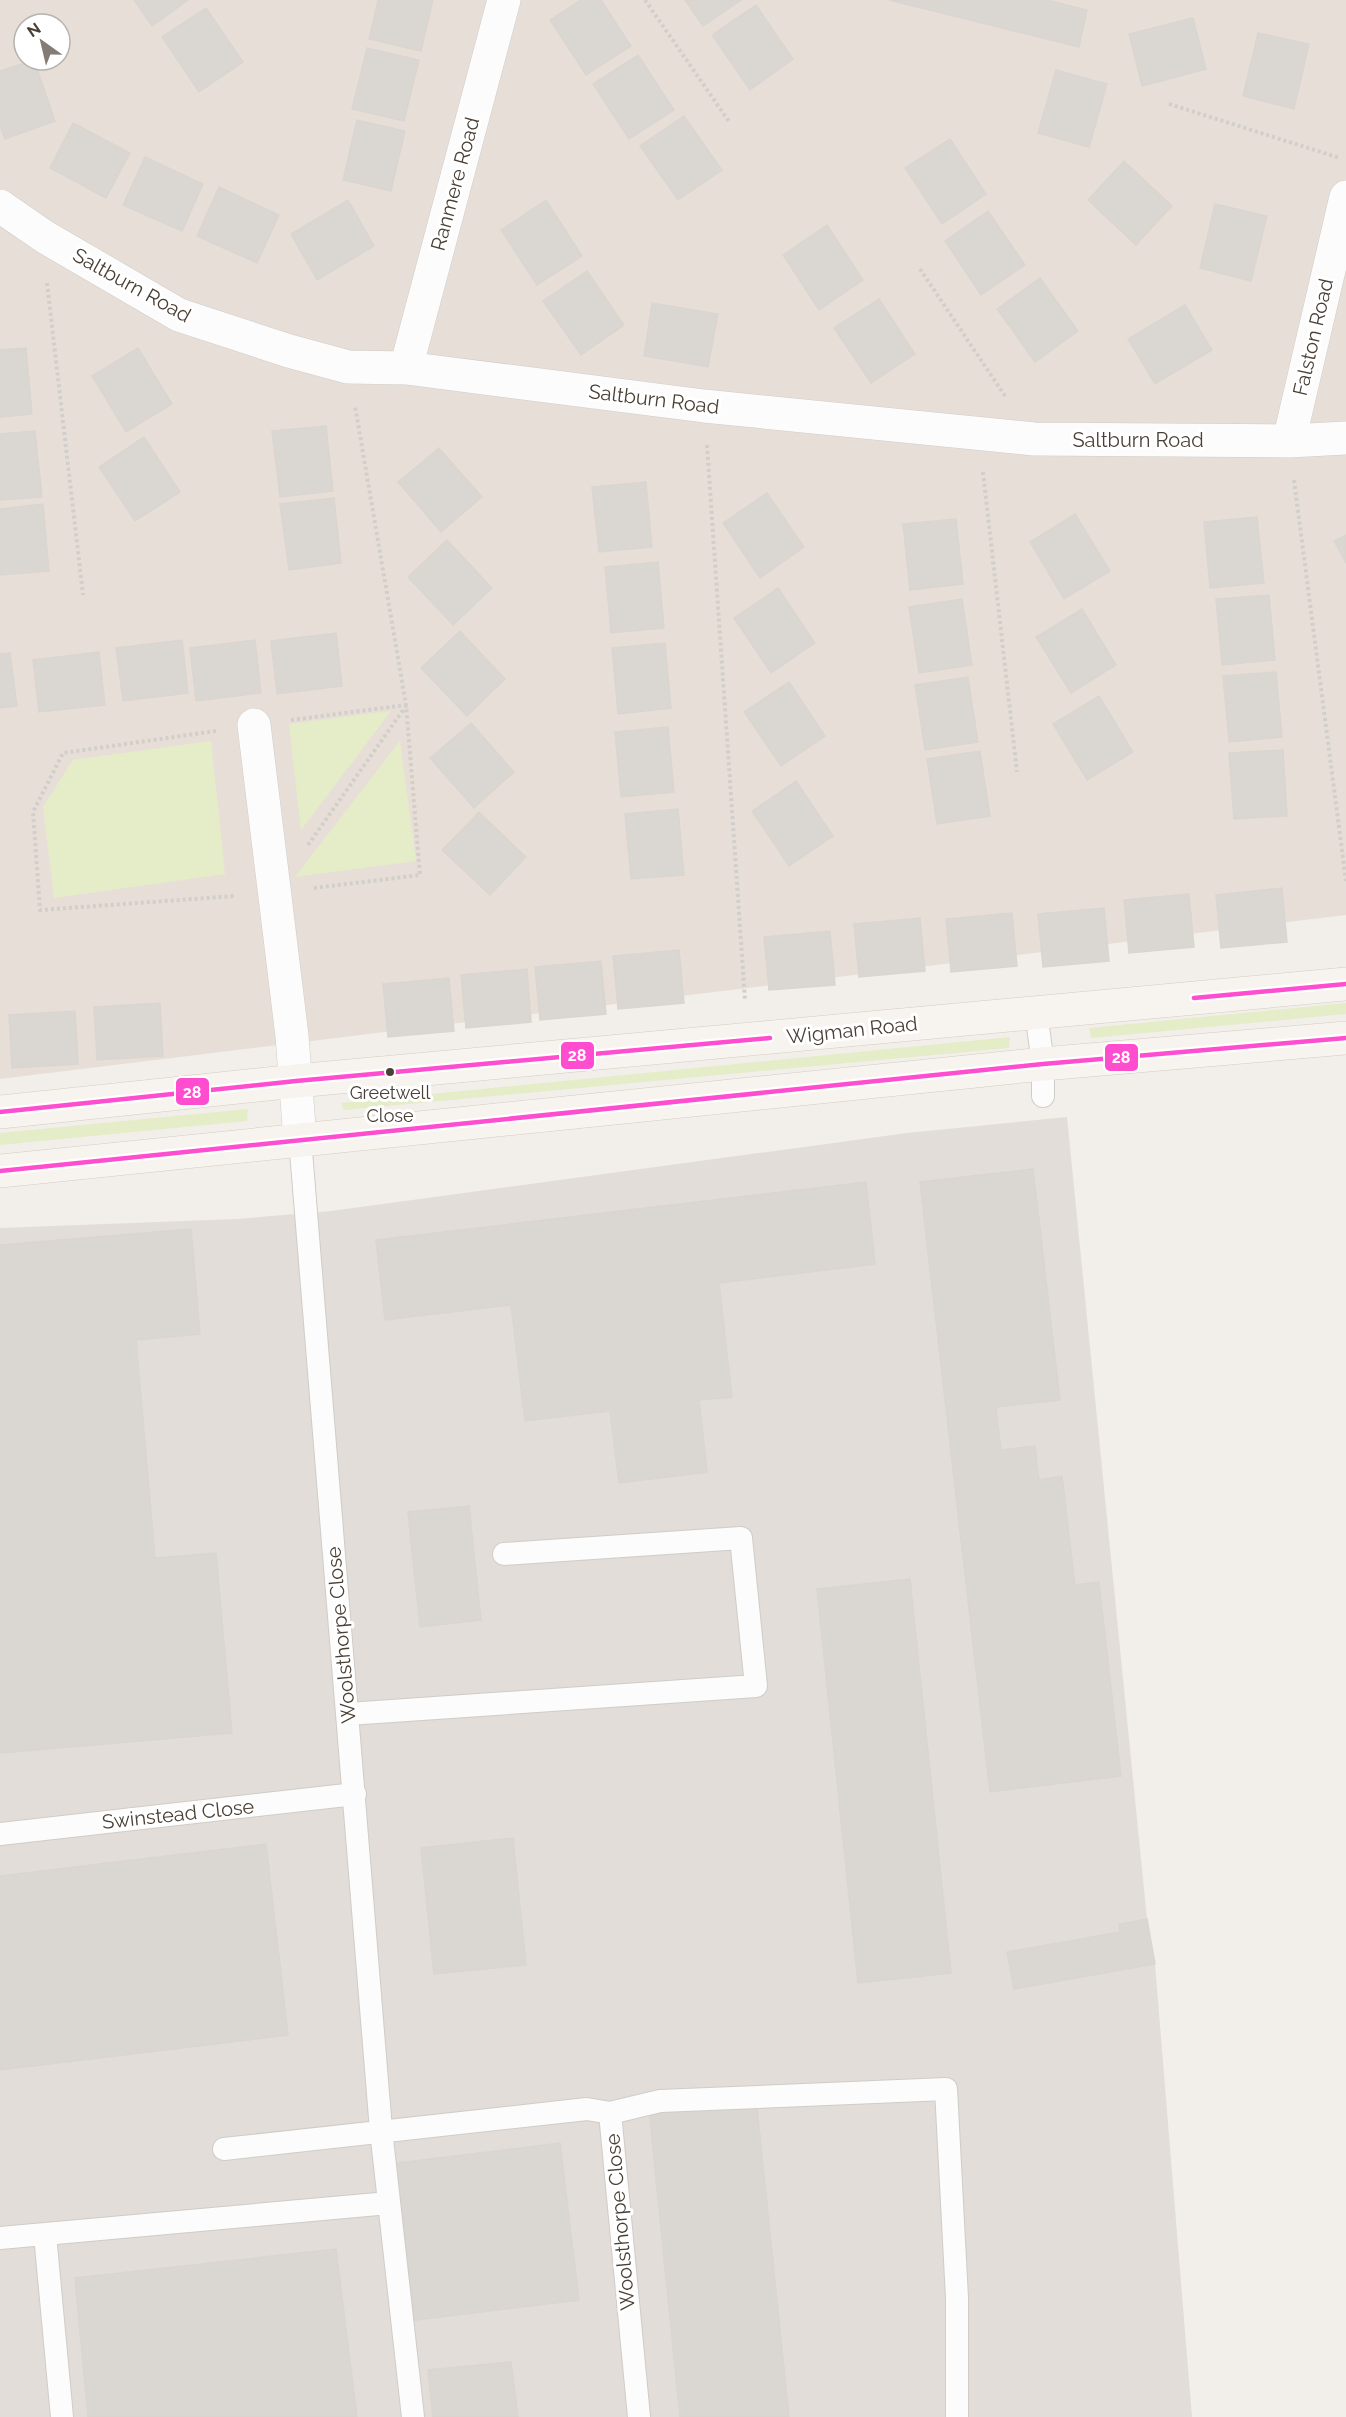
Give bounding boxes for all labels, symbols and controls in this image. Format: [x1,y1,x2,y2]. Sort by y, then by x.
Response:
north arrow [12,12,72,72]
text: N [24,19,44,41]
street label: Ranmere Road [426,115,484,253]
street label: Saltburn Road [69,243,195,327]
street label: Falston Road [1288,276,1338,398]
street label: Saltburn Road [587,379,721,419]
street label: Saltburn Road [1072,428,1204,452]
street label: Wigman Road [785,1011,919,1049]
line badge: 28 [560,1041,595,1070]
line badge: 28 [1104,1043,1139,1072]
text: 28 [568,1046,586,1065]
text: 28 [1112,1048,1130,1067]
marker: Greetwell Close [384,1066,396,1078]
line badge: 28 [175,1077,210,1106]
place label: Greetwell Close [350,1082,430,1126]
text: 28 [183,1083,201,1102]
street label: Woolsthorpe Close [321,1545,361,1724]
street label: Swinstead Close [101,1794,256,1834]
street label: Woolsthorpe Close [600,2132,640,2311]

